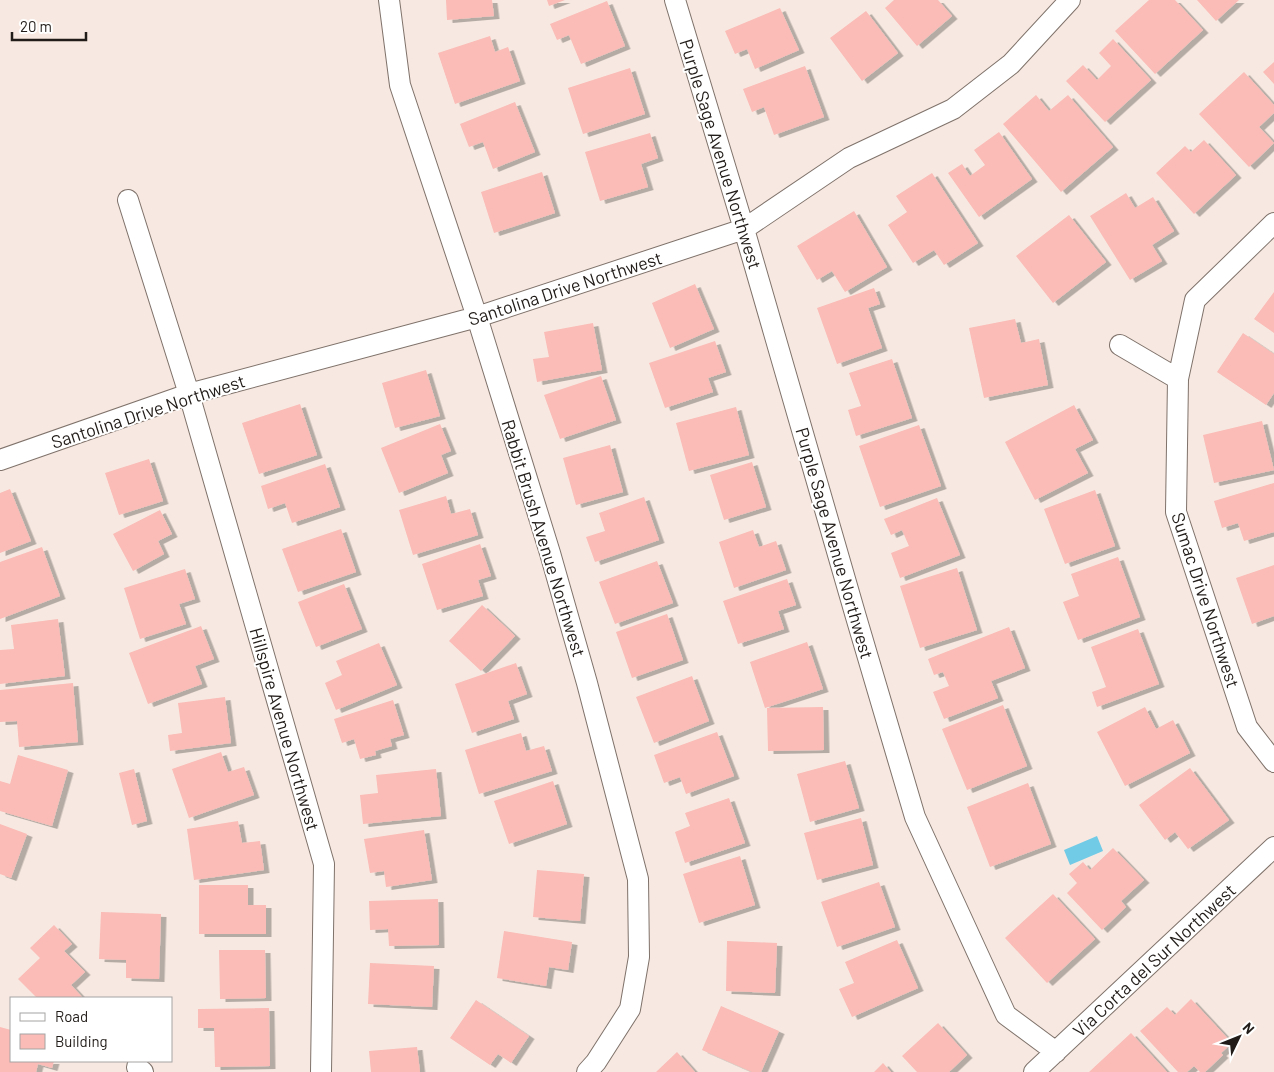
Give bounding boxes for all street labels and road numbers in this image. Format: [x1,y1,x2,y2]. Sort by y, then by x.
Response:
street label: Purple Sage Avenue Northwest [675,36,767,272]
street label: Santolina Drive Northwest [465,246,665,330]
street label: Santolina Drive Northwest [48,369,248,453]
street label: Rabbit Brush Avenue Northwest [497,417,591,659]
street label: Purple Sage Avenue Northwest [791,425,879,661]
street label: Sumac Drive Northwest [1167,510,1245,690]
street label: Hillspire Avenue Northwest [245,625,325,833]
street label: Via Corta del Sur Northwest [1068,879,1240,1041]

